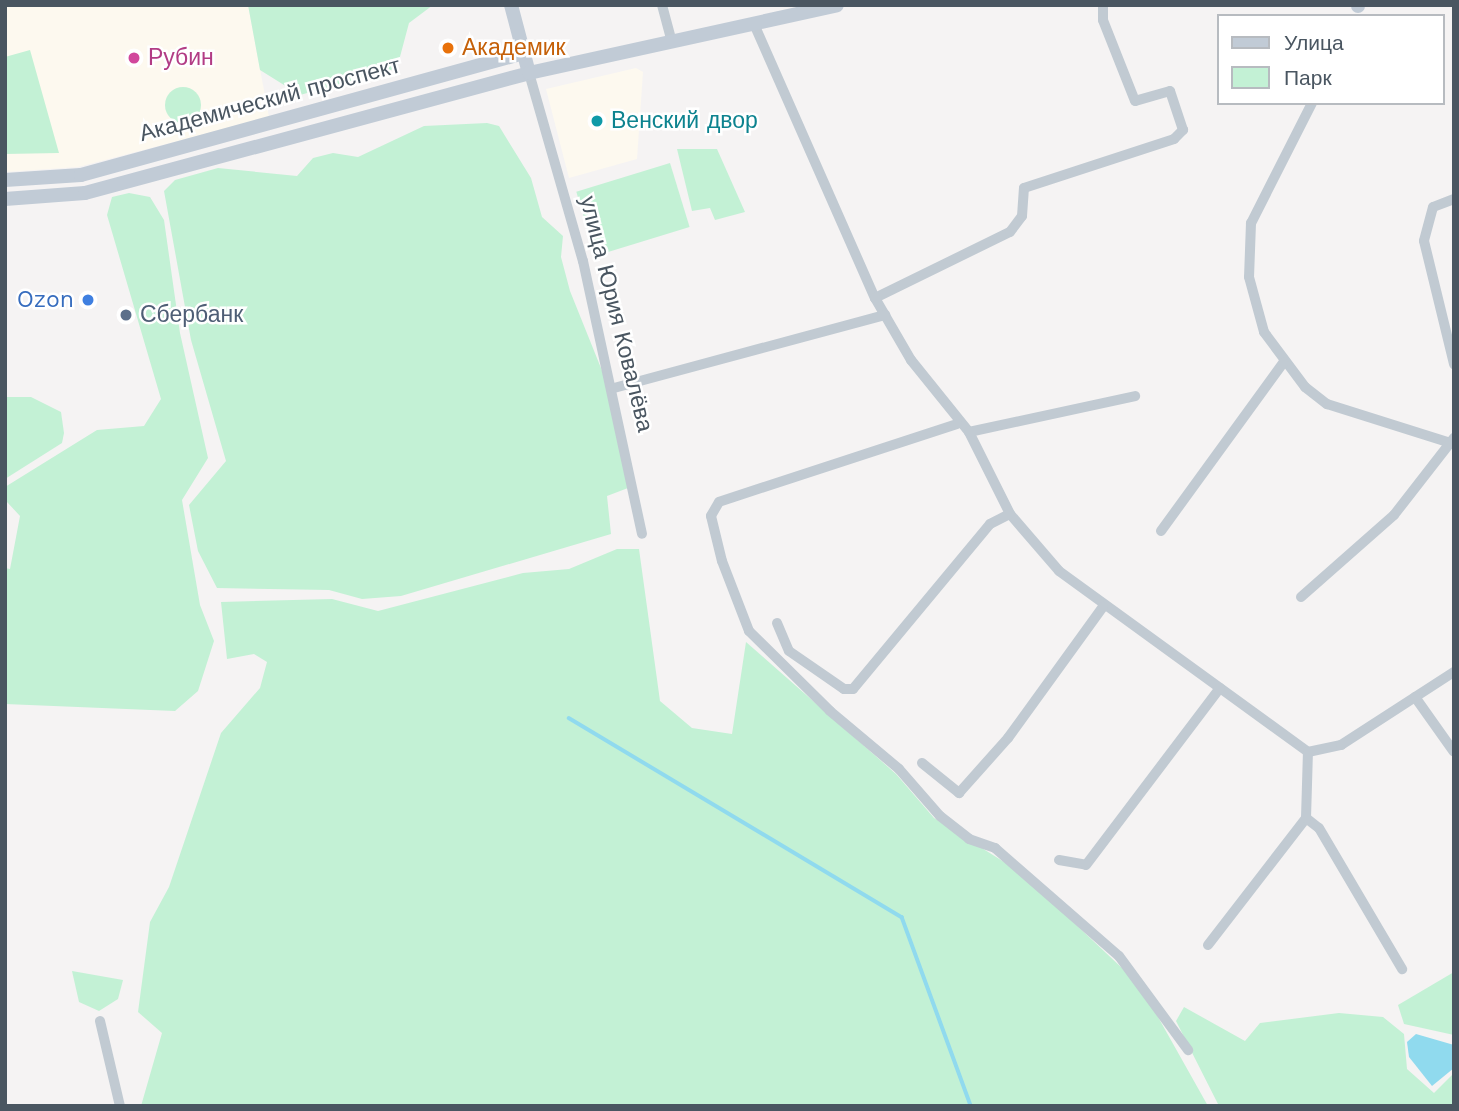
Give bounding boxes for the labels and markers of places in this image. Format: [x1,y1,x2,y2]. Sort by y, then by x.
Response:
place label: Академик [462,34,566,62]
marker: Академик [440,40,456,56]
place label: Рубин [148,44,214,72]
marker: Рубин [126,50,142,66]
place label: Венский двор [611,107,758,135]
marker: Венский двор [589,113,605,129]
place label: Ozon [17,286,74,314]
marker: Ozon [80,292,96,308]
place label: Сбербанк [140,301,243,329]
marker: Сбербанк [118,307,134,323]

